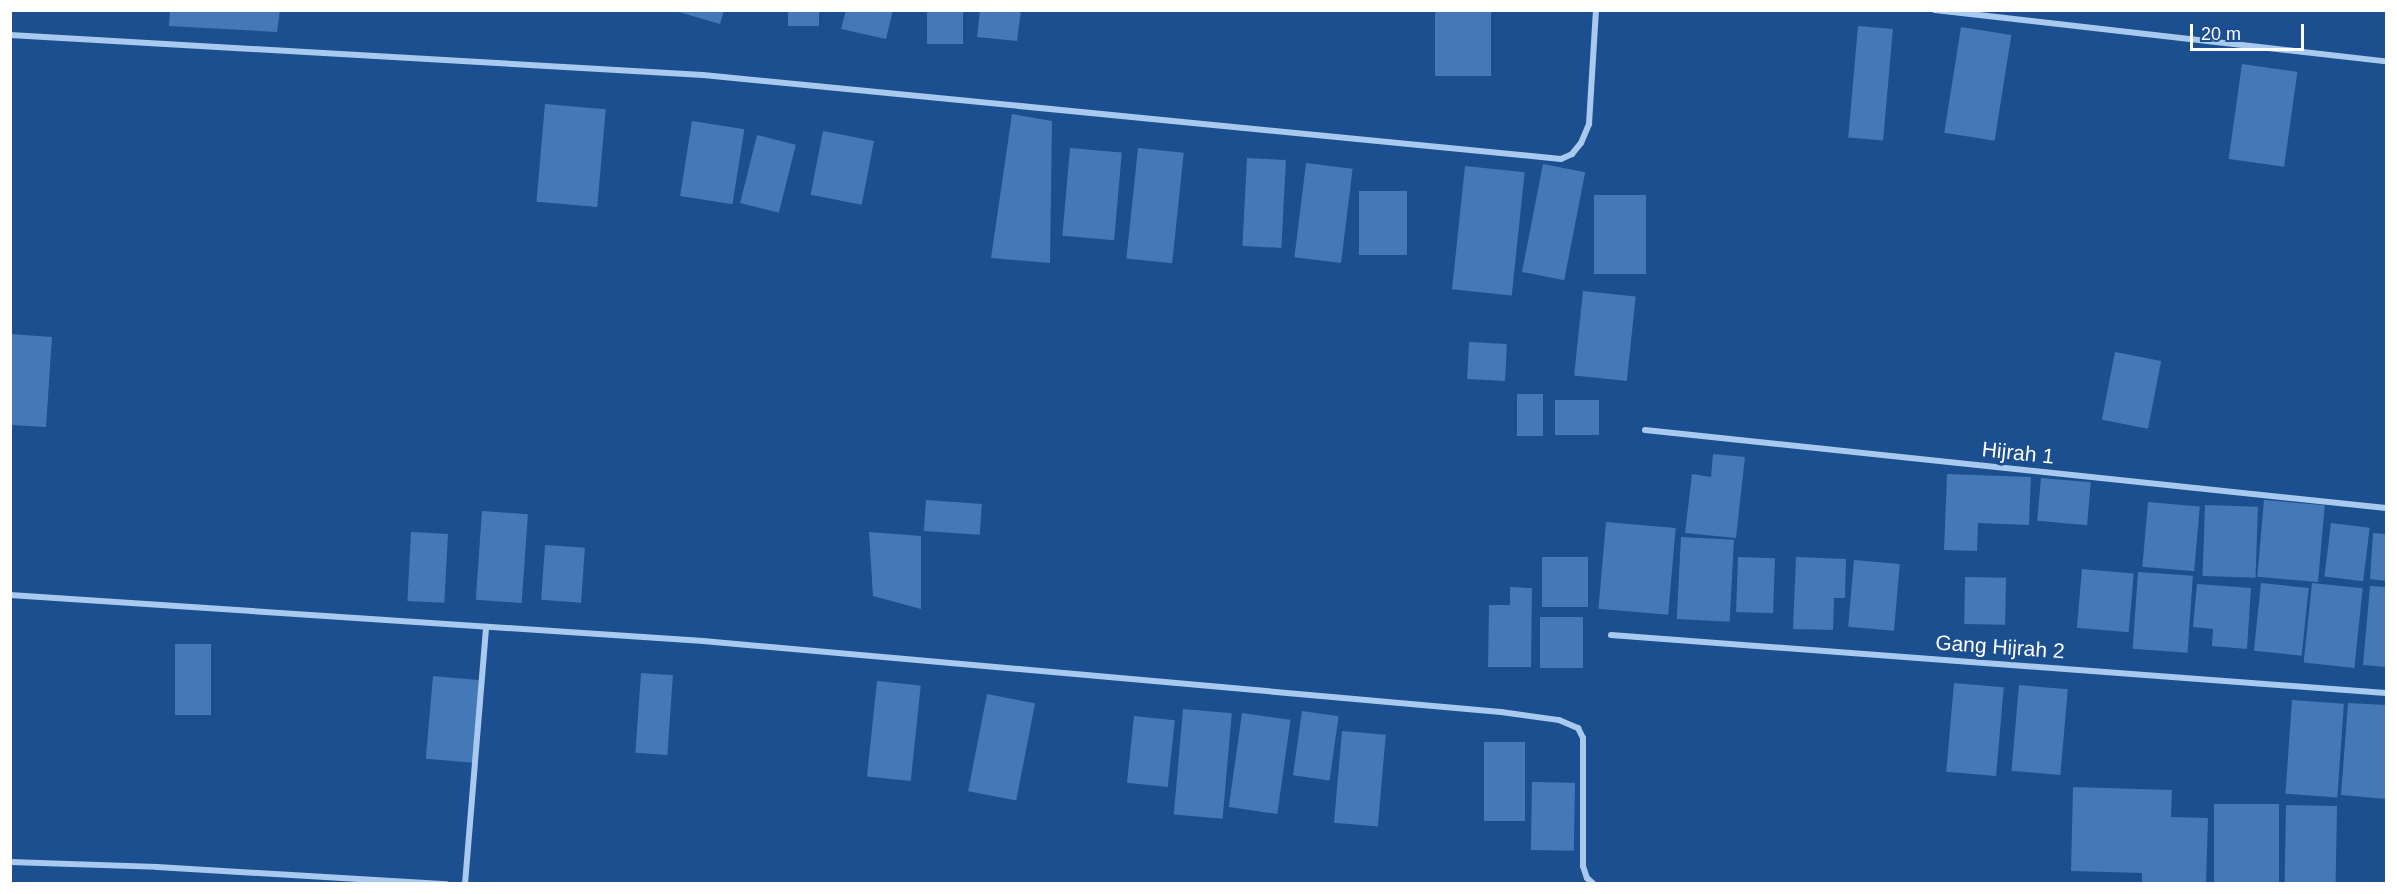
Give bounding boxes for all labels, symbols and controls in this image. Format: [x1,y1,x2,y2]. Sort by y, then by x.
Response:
scale bar [2193,12,2307,50]
text: 20 m [2201,24,2241,44]
street label: Hijrah 1 [1981,437,2055,469]
street label: Gang Hijrah 2 [1934,630,2066,664]

